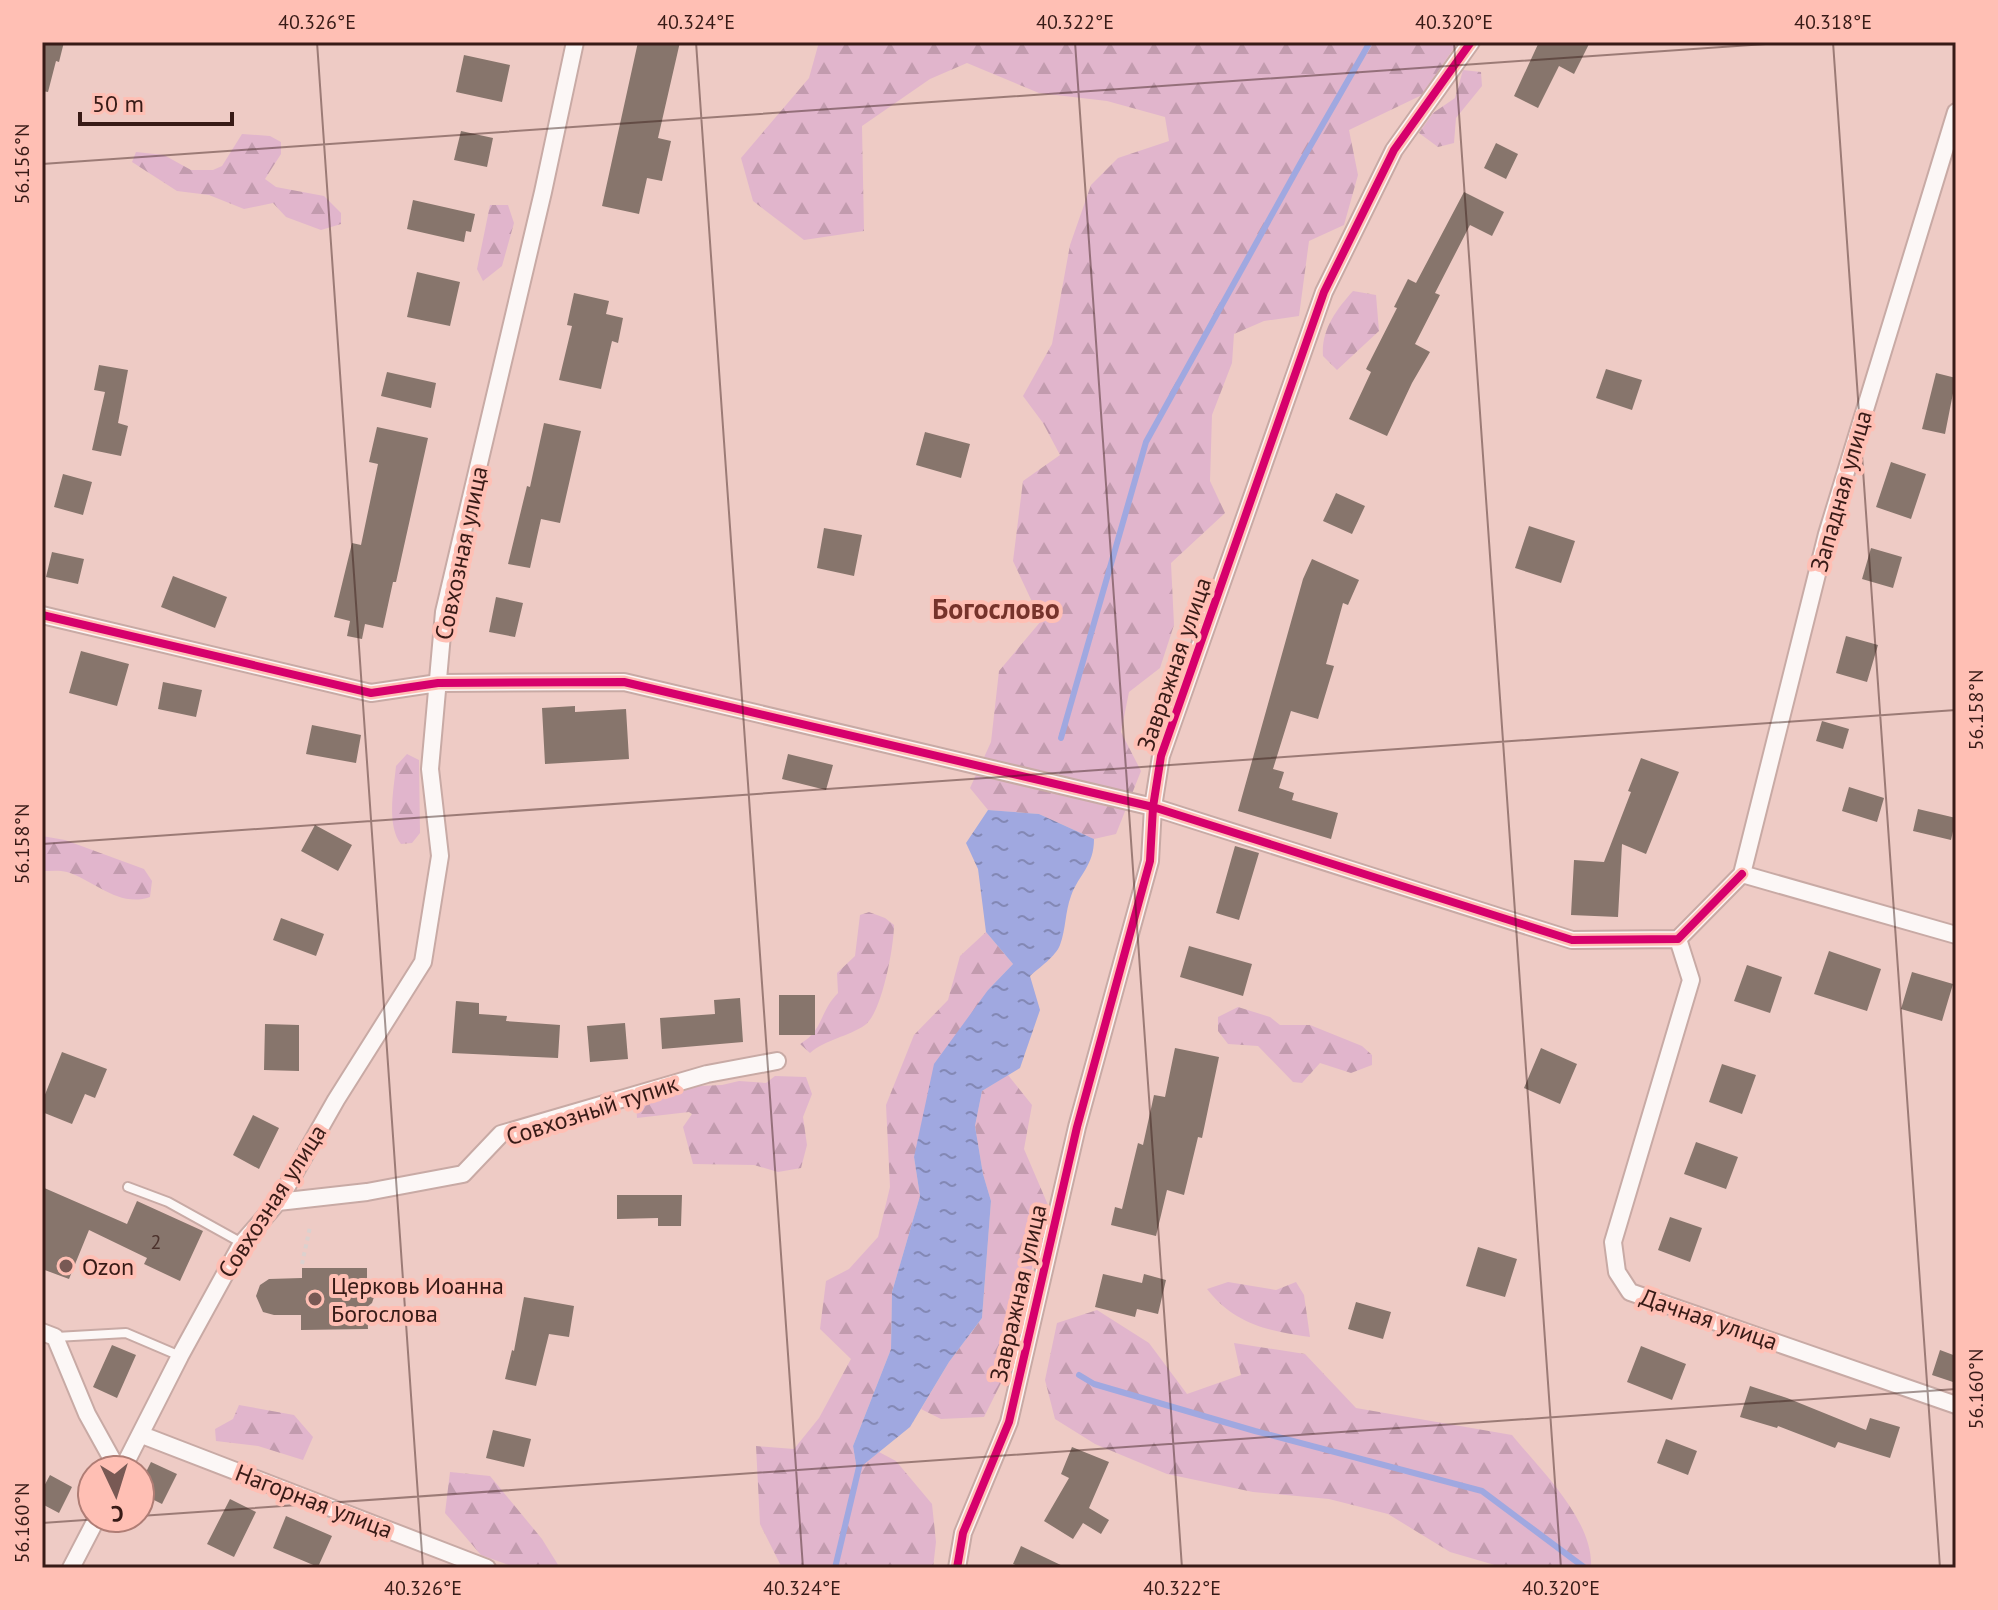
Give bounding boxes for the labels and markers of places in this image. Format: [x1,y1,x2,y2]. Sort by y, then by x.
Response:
place label: Ozon [82,1251,134,1282]
marker: Ozon [57,1257,75,1275]
place label: Церковь Иоанна Богослова [331,1270,504,1329]
marker: Церковь Иоанна Богослова [306,1290,324,1308]

